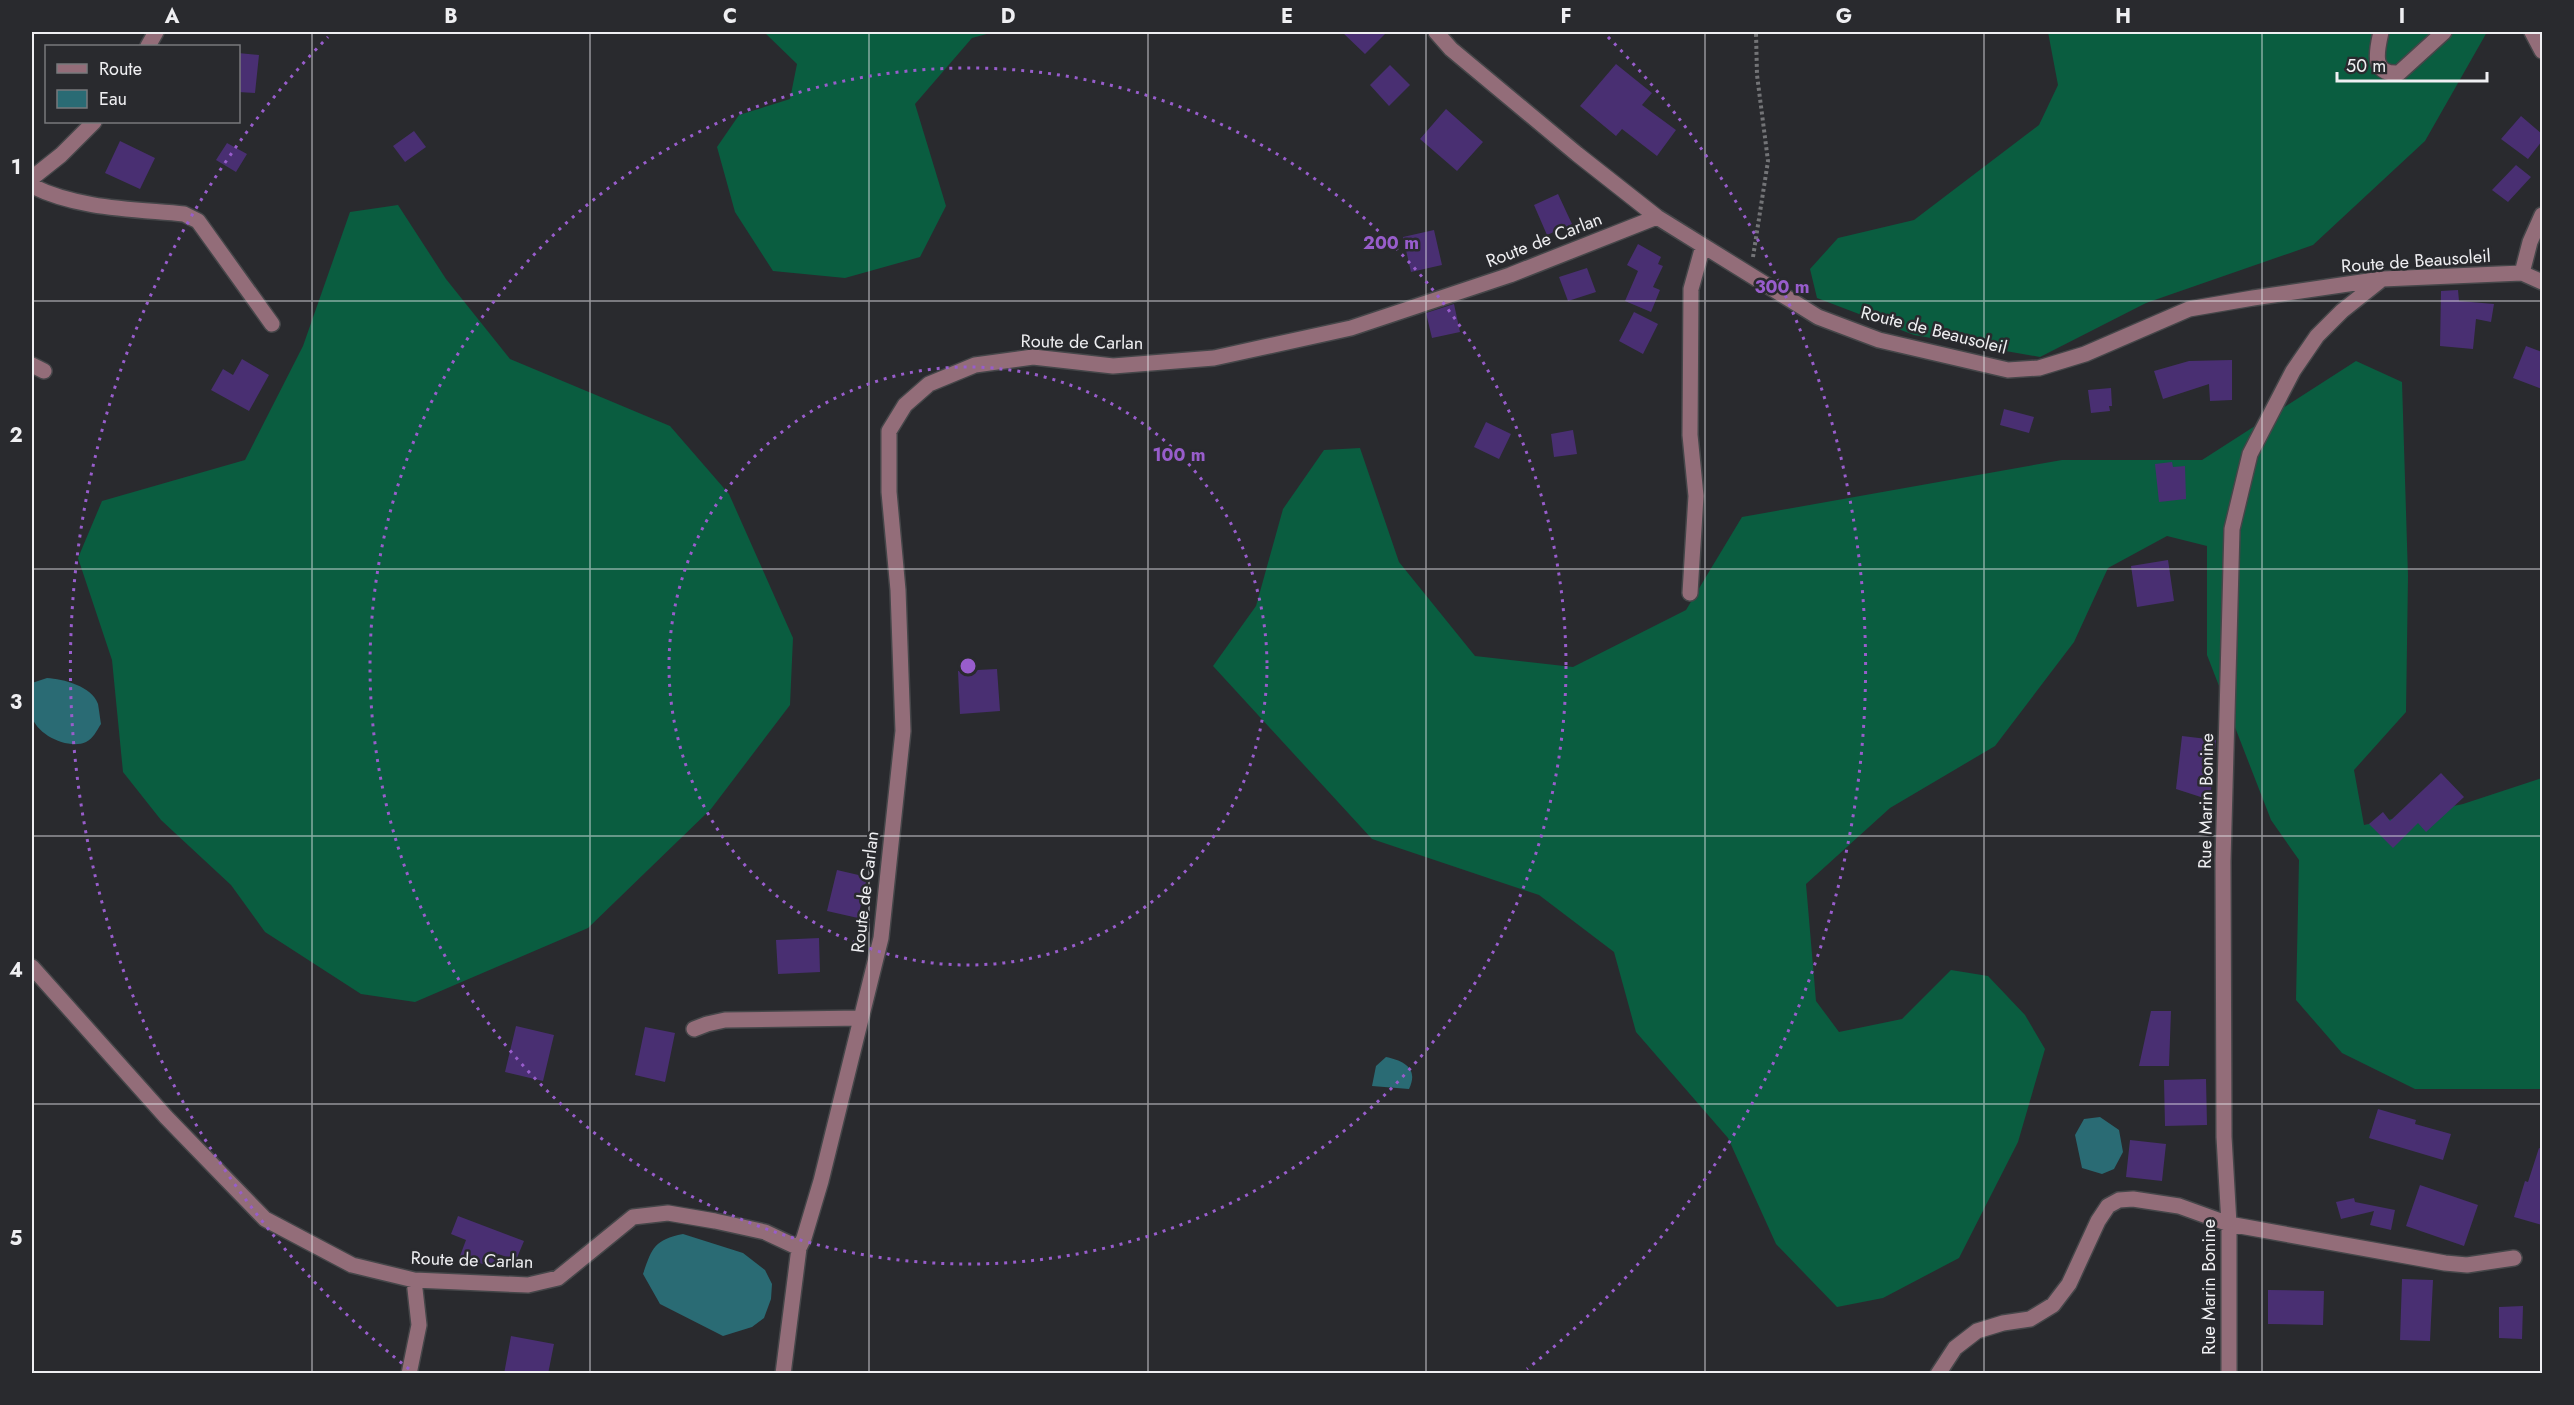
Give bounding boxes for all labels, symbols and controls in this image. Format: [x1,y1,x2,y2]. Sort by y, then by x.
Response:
text: A [164,2,180,31]
text: B [444,2,458,31]
text: C [723,2,737,31]
text: D [1001,2,1015,31]
text: E [1281,2,1293,31]
text: F [1560,2,1572,31]
text: G [1836,2,1852,31]
text: H [2115,2,2131,31]
text: I [2399,2,2405,31]
legend [45,45,240,123]
scale bar [2337,45,2487,83]
text: 50 m [2346,53,2386,79]
text: Route [99,56,142,82]
text: Eau [99,86,127,112]
text: 1 [11,153,21,182]
street label: Route de Carlan [1482,206,1606,274]
text: 200 m [1363,230,1419,256]
street label: Route de Beausoleil [2340,243,2492,279]
text: 300 m [1754,274,1810,300]
street label: Route de Beausoleil [1858,299,2010,361]
street label: Route de Carlan [1020,328,1144,356]
text: 2 [9,421,23,450]
text: 100 m [1152,442,1206,468]
centre of rings [958,656,978,676]
text: 3 [10,688,22,717]
street label: Rue Marin Bonine [2192,733,2220,869]
street label: Route de Carlan [845,830,885,954]
text: 4 [9,956,23,985]
street label: Rue Marin Bonine [2196,1219,2222,1355]
text: 5 [10,1224,23,1253]
street label: Route de Carlan [410,1245,534,1275]

